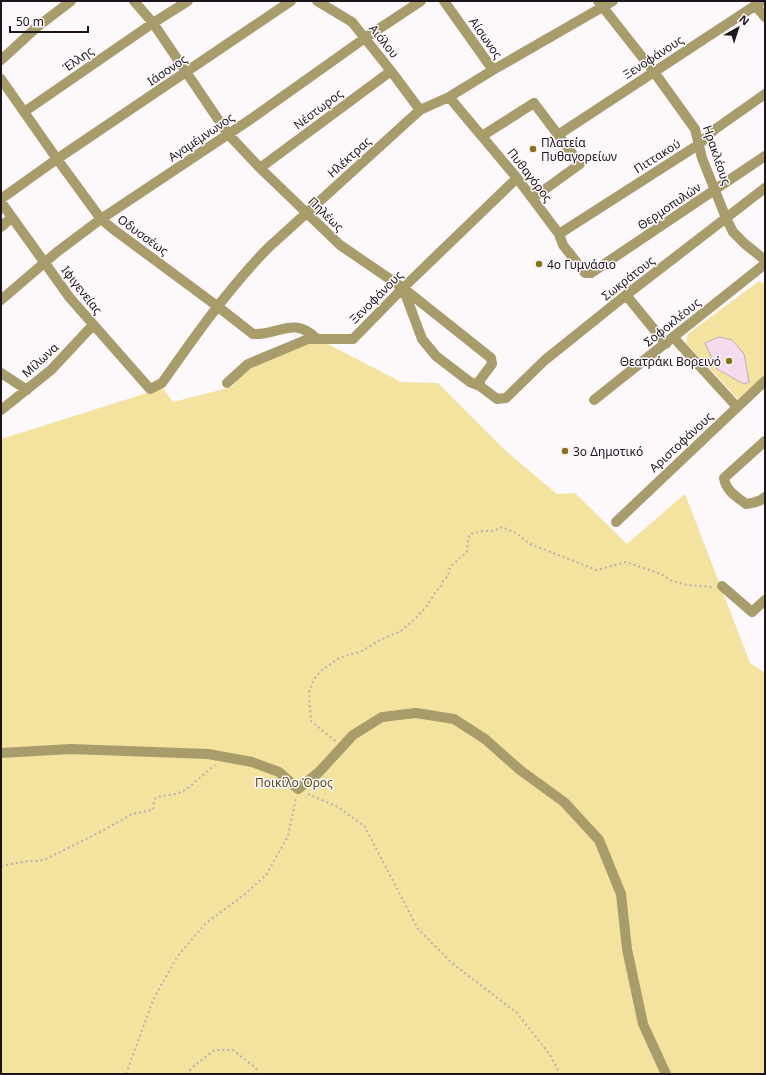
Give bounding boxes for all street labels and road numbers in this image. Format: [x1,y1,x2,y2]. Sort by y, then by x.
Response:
street label: Αίσωνος [466,14,507,62]
street label: Αιόλου [365,21,403,61]
street label: Ξενοφάνους [619,31,687,83]
street label: Έλλης [59,42,97,76]
street label: Ιάσονος [144,50,190,90]
street label: Νέστωρος [290,85,346,133]
street label: Αγαμέμνωνος [165,109,237,165]
street label: Ηρακλέους [699,123,735,187]
street label: Ηλέκτρας [323,133,375,181]
street label: Πιττακού [630,135,684,177]
street label: Πυθαγόρος [504,144,557,206]
street label: Θερμοπυλών [634,179,704,233]
street label: Πηλέως [305,193,348,235]
street label: Οδυσσέως [114,211,172,259]
street label: Σωκράτους [598,252,658,304]
street label: Ιφιγενείας [58,262,106,318]
street label: Ξενοφάνους [346,267,406,327]
street label: Σοφοκλέους [640,294,704,350]
street label: Μίλωνα [18,338,62,381]
street label: Αριστοφάνους [645,408,717,476]

